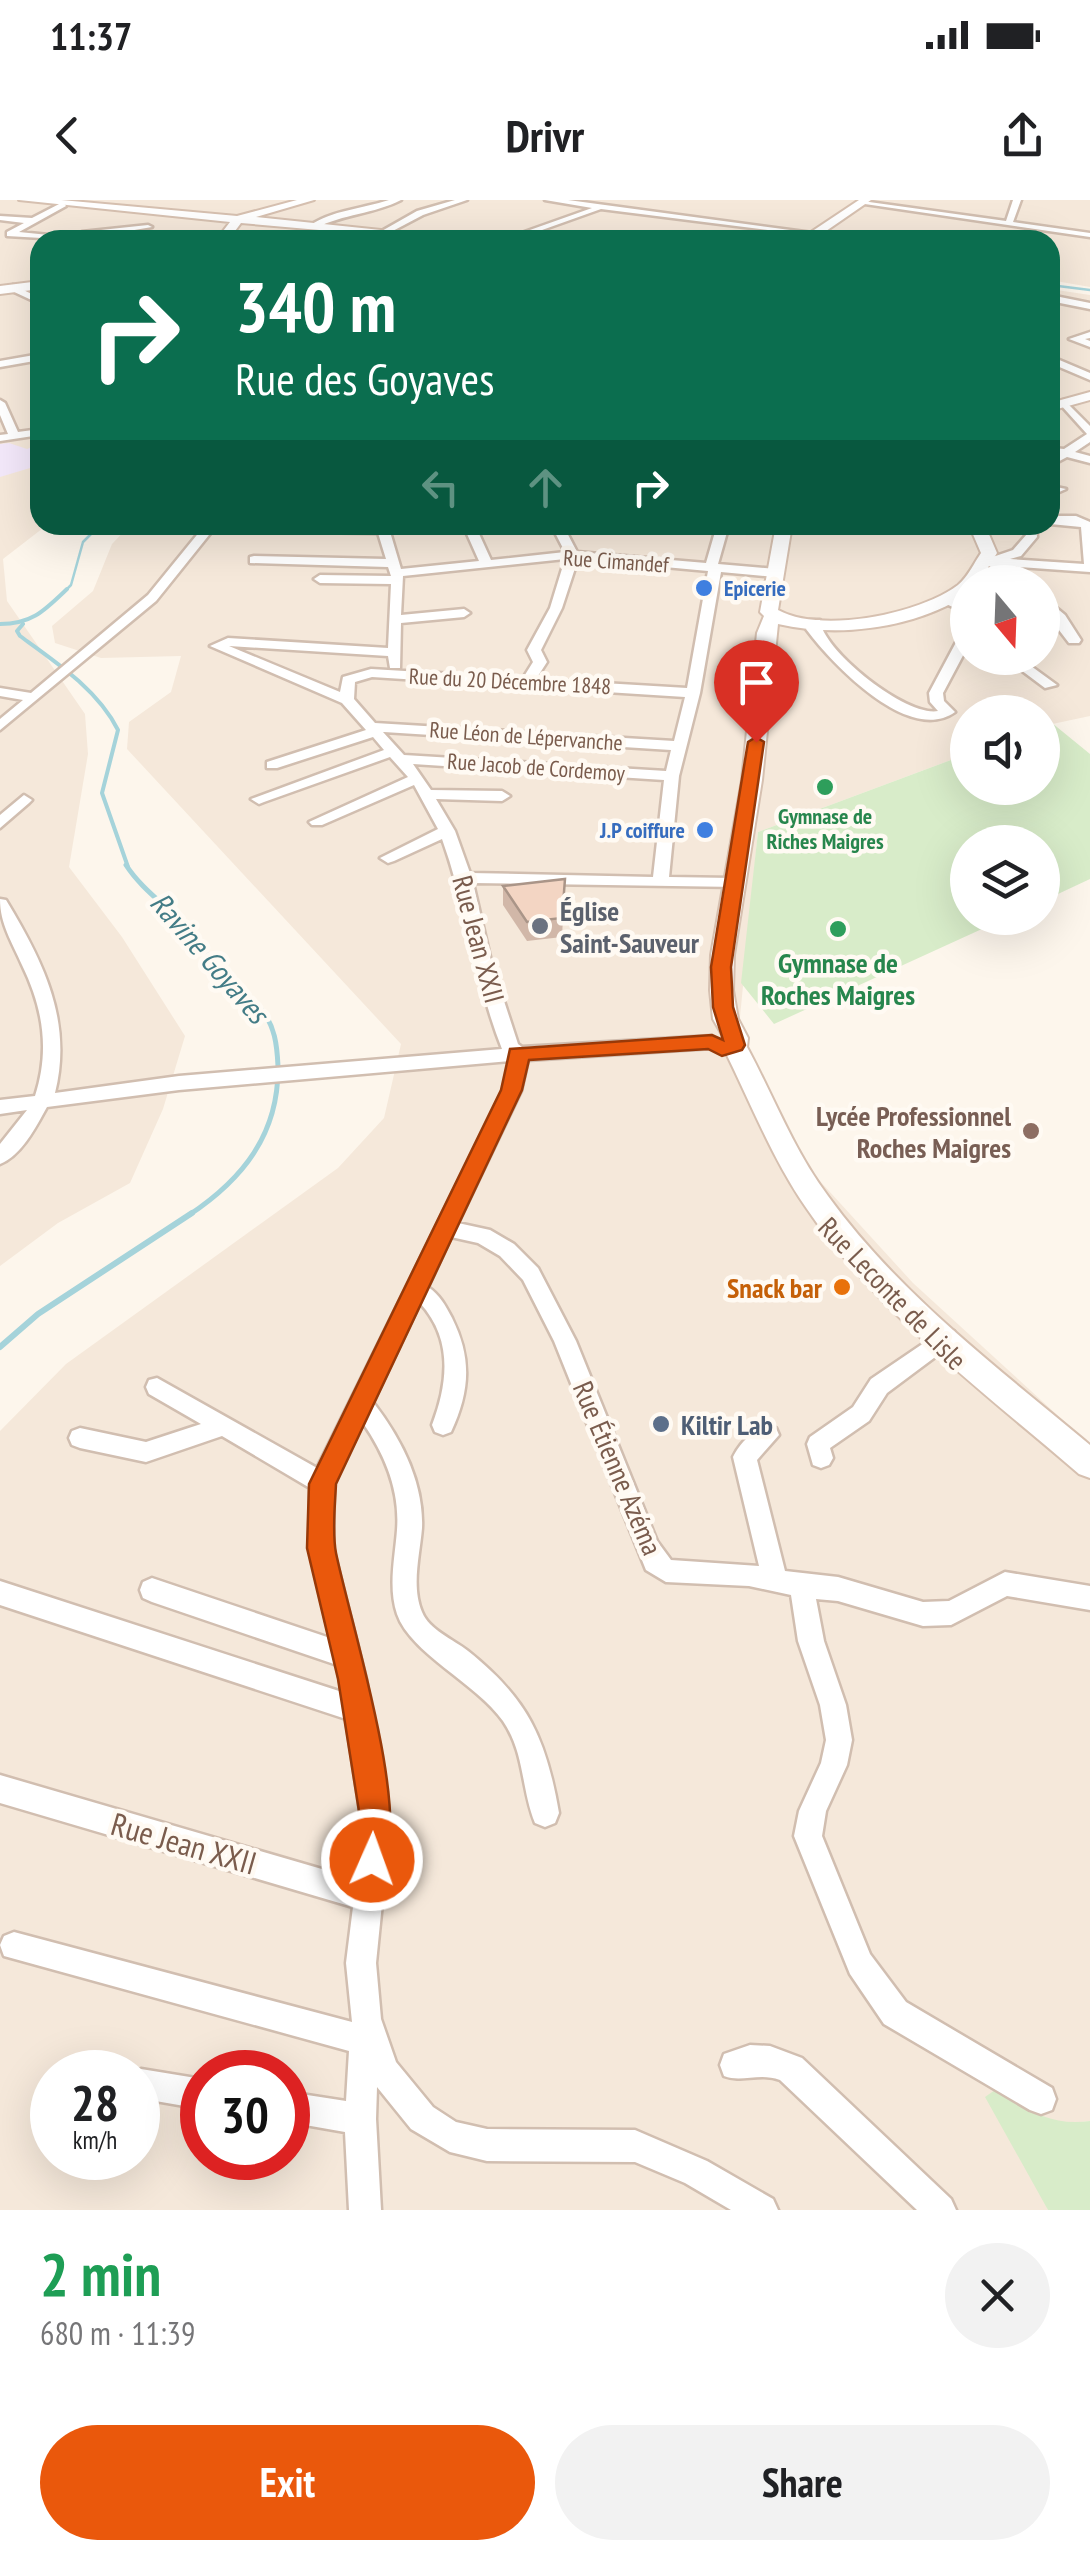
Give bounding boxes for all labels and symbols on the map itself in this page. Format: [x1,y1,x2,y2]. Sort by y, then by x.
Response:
street label: Rue Cimandef [562,543,671,579]
north arrow [950,565,1060,675]
place label: Epicerie [724,574,786,602]
marker: Epicerie [693,577,715,599]
pin [714,640,799,743]
street label: Rue du 20 Décembre 1848 [408,662,612,700]
street label: Rue Léon de Lépervanche [428,715,624,757]
street label: Rue Jacob de Cordemoy [446,747,626,787]
marker: Gymnase de Riches Maigres [814,776,836,798]
place label: Gymnase de Riches Maigres [766,802,884,855]
place label: J.P coiffure [599,816,685,844]
marker: J.P coiffure [694,819,716,841]
street label: Rue Jean XXII [444,871,514,1007]
water label: Ravine Goyaves [142,883,280,1033]
place label: Église Saint-Sauveur [560,892,700,961]
marker: Église Saint-Sauveur [529,915,551,937]
marker: Gymnase de Roches Maigres [827,918,849,940]
place label: Gymnase de Roches Maigres [761,944,915,1013]
place label: Lycée Professionnel Roches Maigres [816,1097,1011,1166]
marker: Lycée Professionnel Roches Maigres [1020,1120,1042,1142]
street label: Rue Leconte de Lisle [811,1209,975,1377]
place label: Snack bar [727,1269,823,1306]
marker: Snack bar [831,1276,853,1298]
street label: Rue Étienne Azéma [565,1375,671,1561]
place label: Kiltir Lab [681,1406,773,1443]
marker: Kiltir Lab [650,1413,672,1435]
street label: Rue Jean XXII [107,1802,261,1884]
position arrow [320,1808,424,1912]
speed limit sign: 30 [180,2050,310,2180]

